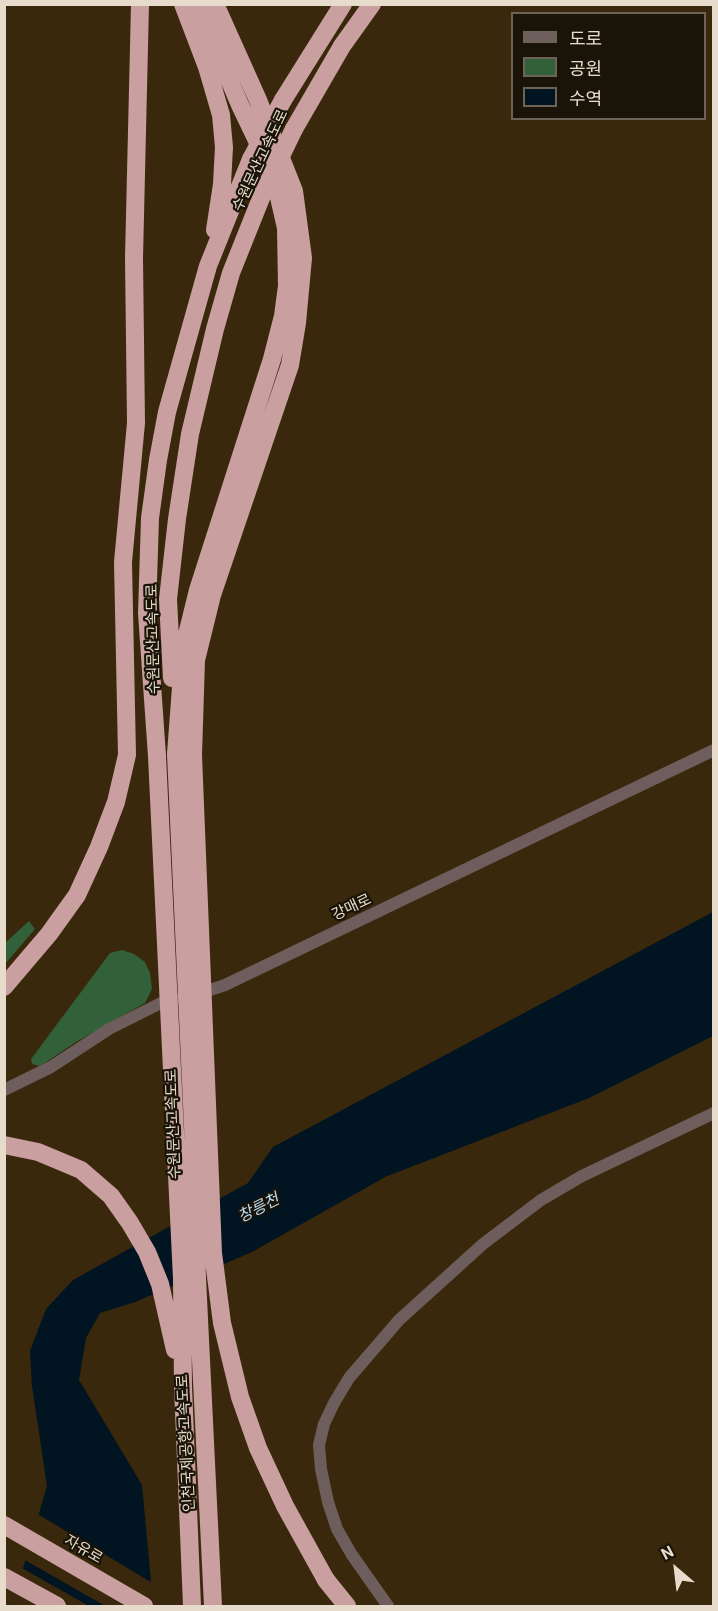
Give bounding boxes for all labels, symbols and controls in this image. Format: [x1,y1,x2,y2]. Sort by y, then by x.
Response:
legend [511,12,706,120]
text: 도로 [569,28,602,49]
text: 공원 [569,58,602,79]
text: 수역 [569,88,602,109]
street label: 수원문산고속도로 [230,107,292,215]
street label: 수원문산고속도로 [144,584,164,694]
street label: 강매로 [329,891,375,925]
street label: 수원문산고속도로 [163,1069,185,1179]
water label: 창릉천 [235,1190,283,1228]
street label: 인천국제공항고속도로 [174,1374,200,1512]
street label: 자유로 [61,1532,105,1568]
north arrow [646,1539,706,1599]
text: N [658,1542,677,1564]

